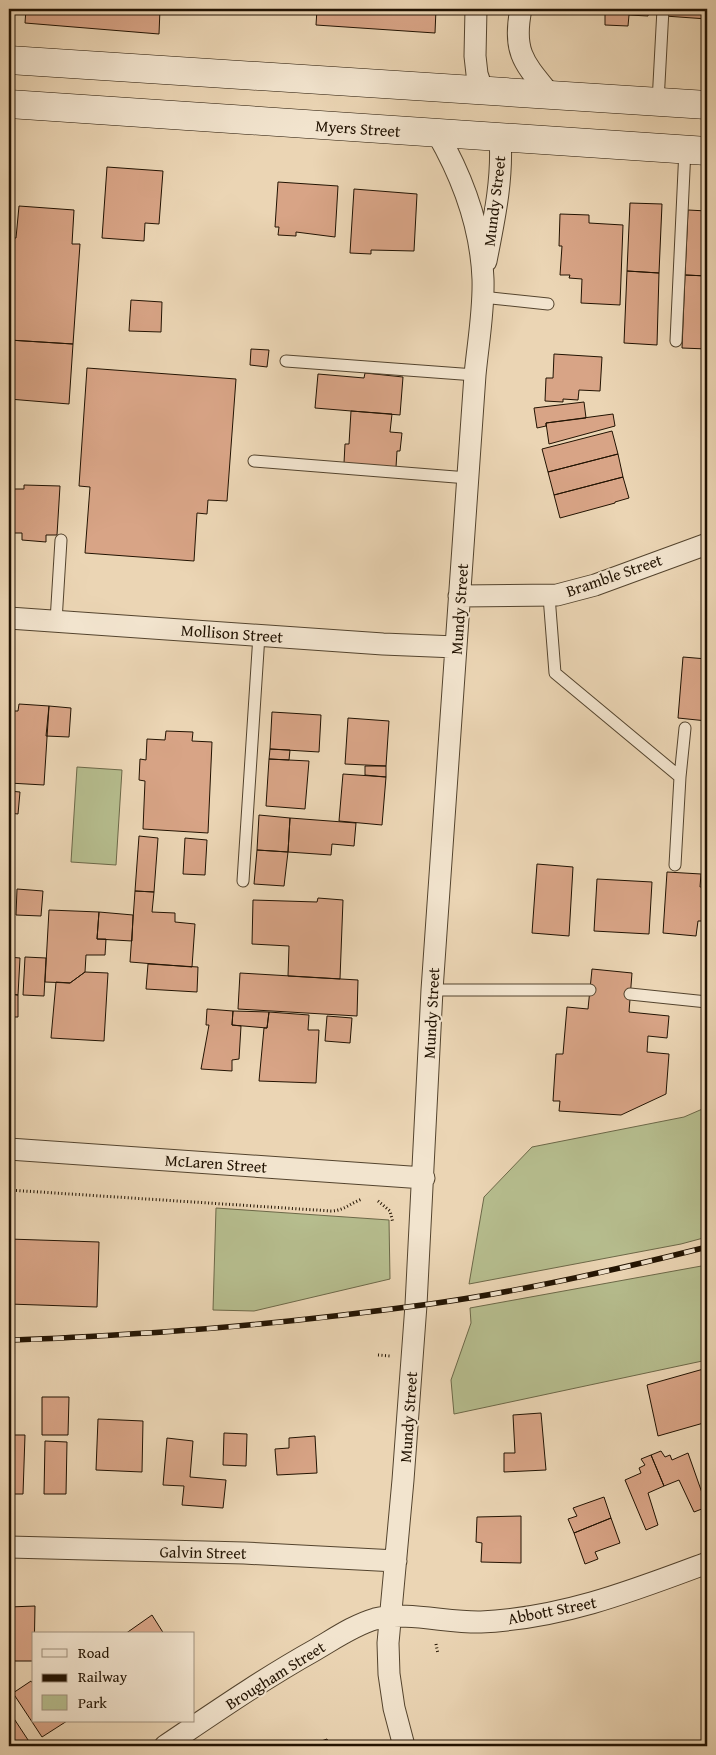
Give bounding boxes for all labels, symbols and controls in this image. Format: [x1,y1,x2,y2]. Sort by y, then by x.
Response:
street label: Myers Street [315,113,402,143]
street label: Mundy Street [477,154,512,248]
street label: Bramble Street [563,547,666,603]
street label: Mundy Street [444,562,474,655]
street label: Mollison Street [180,617,284,649]
street label: Mundy Street [417,966,445,1059]
street label: McLaren Street [164,1147,268,1179]
street label: Mundy Street [393,1370,423,1463]
street label: Galvin Street [159,1539,247,1565]
street label: Abbott Street [506,1590,599,1630]
legend [32,1632,195,1722]
street label: Brougham Street [220,1634,330,1715]
text: Road [78,1642,109,1663]
text: Railway [78,1666,128,1687]
text: Park [78,1692,107,1713]

